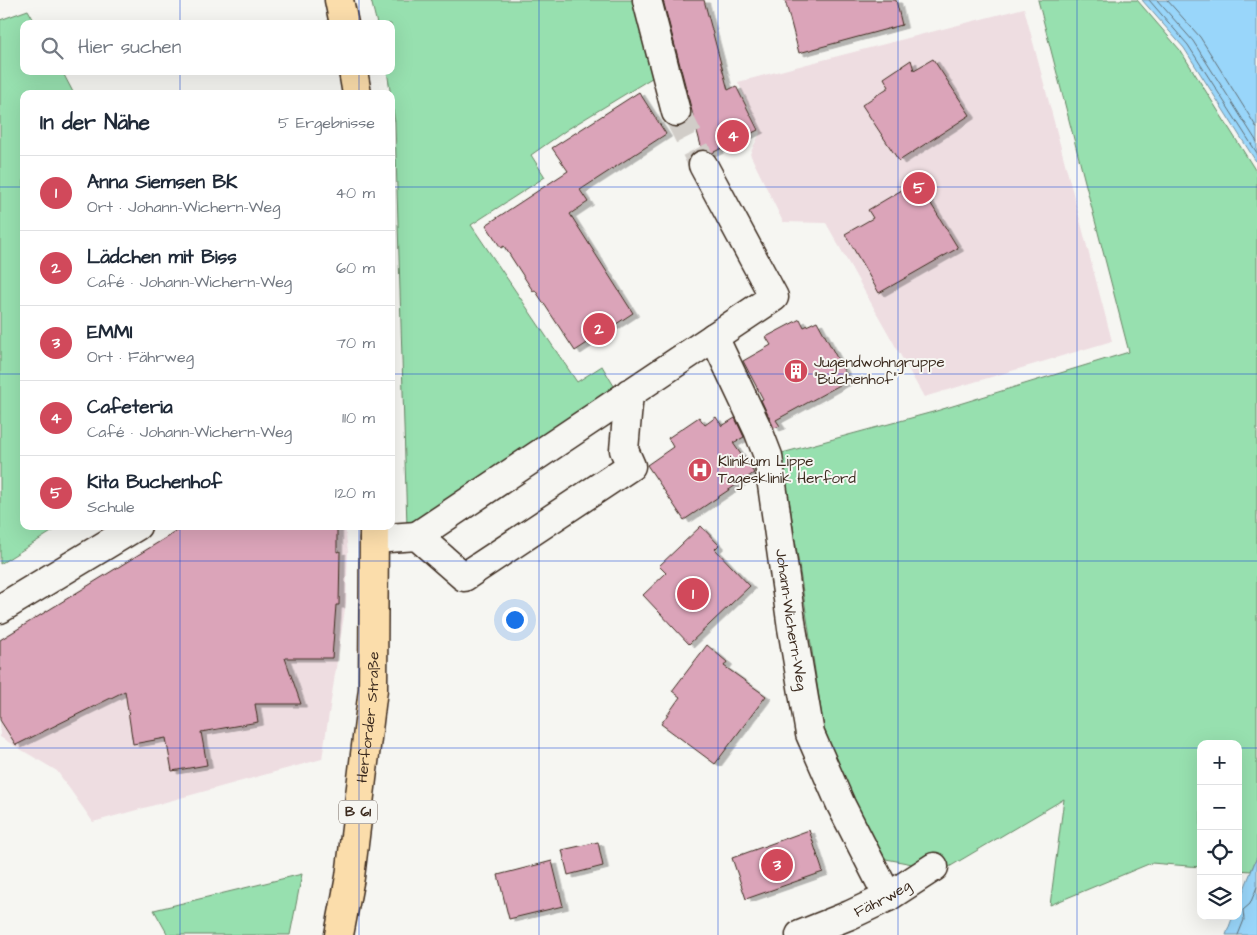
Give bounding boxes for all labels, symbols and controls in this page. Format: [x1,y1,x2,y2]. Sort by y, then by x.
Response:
search box [20,20,395,75]
icon: search [38,34,66,62]
text: Hier suchen [78,34,181,61]
text: In der Nähe [40,108,150,137]
text: 5 Ergebnisse [278,112,375,134]
pin: 4 [717,117,749,155]
text: Anna Siemsen BK [87,169,238,196]
pin: 5 [903,169,935,207]
text: 1 [55,182,57,204]
text: 40 m [335,182,375,204]
text: Ort · Johann-Wichern-Weg [87,196,281,218]
text: Lädchen mit Biss [87,244,237,271]
text: 2 [51,257,61,279]
text: 60 m [336,257,375,279]
text: Café · Johann-Wichern-Weg [87,271,292,293]
pin: 2 [583,310,615,348]
text: EMMI [87,319,133,346]
text: 3 [52,332,60,354]
text: 70 m [336,332,375,354]
text: Ort · Fährweg [87,346,194,368]
place label: Jugendwohngruppe "Buchenhof" [814,352,945,390]
building icon: Jugendwohngruppe "Buchenhof" [783,358,809,384]
text: Cafeteria [87,394,173,421]
text: 4 [51,407,61,429]
text: 110 m [342,407,375,429]
text: Café · Johann-Wichern-Weg [87,421,292,443]
place label: Klinikum Lippe Tagesklinik Herford [718,451,856,490]
hospital icon: Klinikum Lippe Tagesklinik Herford [687,457,713,483]
text: Kita Buchenhof [87,469,222,496]
text: 5 [50,482,62,504]
text: 120 m [335,482,375,504]
text: Schule [87,496,135,518]
street label: Johann-Wichern-Weg [771,547,813,692]
pin: 1 [677,575,709,613]
your location [502,607,528,633]
street label: Herforder Straße [351,652,384,784]
map controls [1197,740,1242,920]
button: + [1197,740,1242,785]
button: − [1197,785,1242,830]
road number: B 61 [339,800,377,824]
button: locate [1197,830,1242,875]
pin: 3 [761,846,793,884]
street label: Fährweg [850,874,915,922]
button: layers [1197,875,1242,920]

